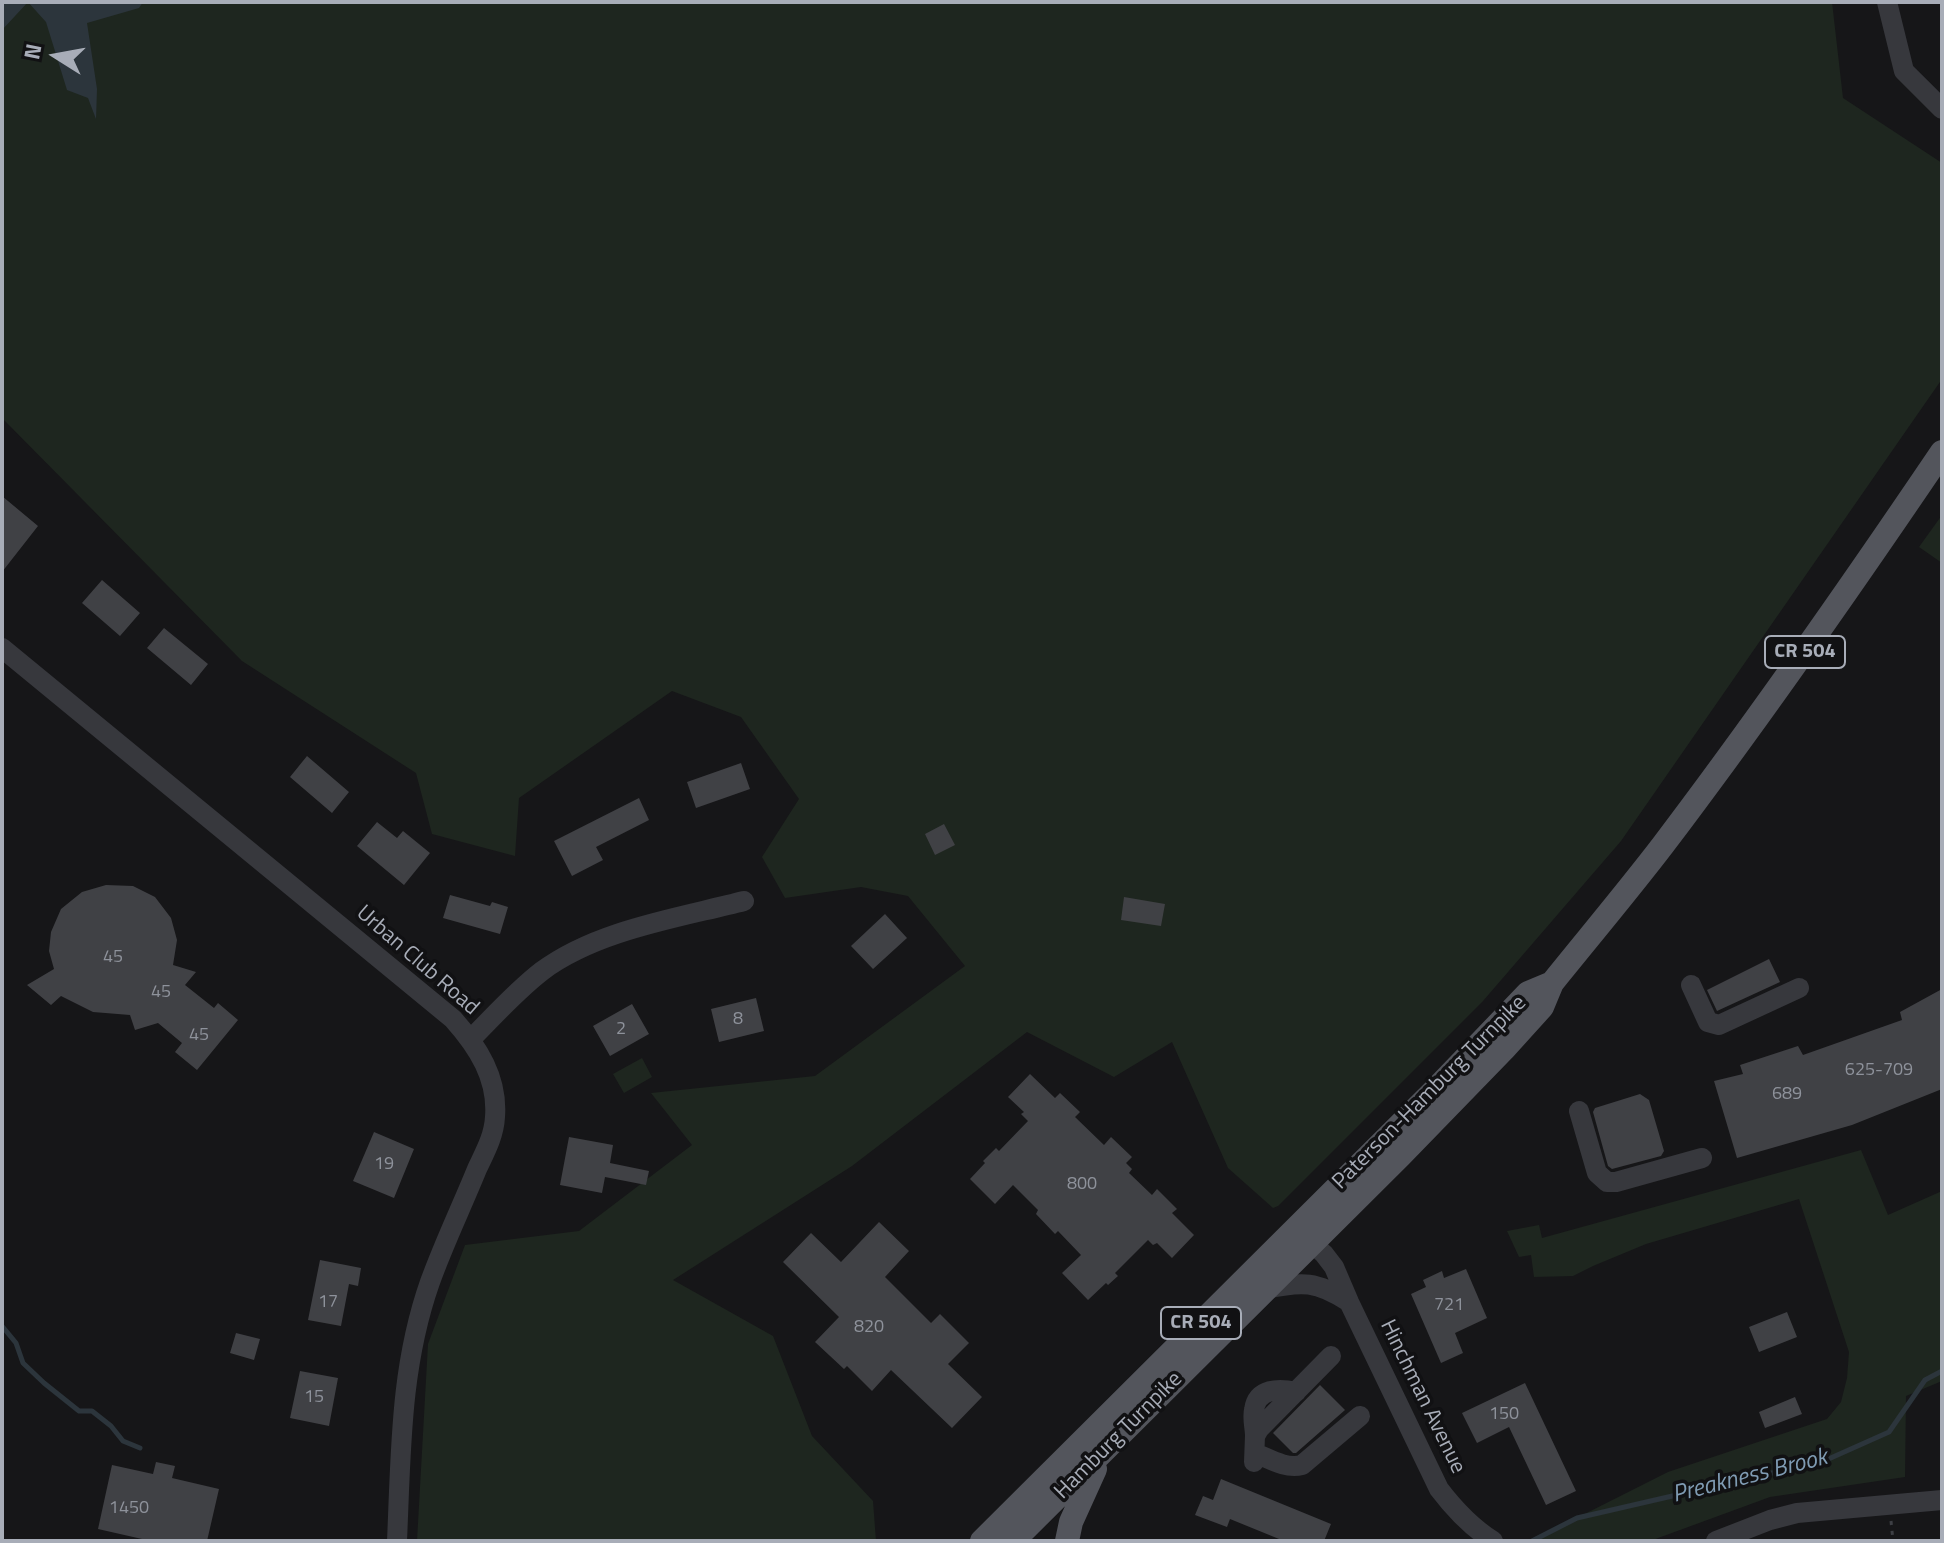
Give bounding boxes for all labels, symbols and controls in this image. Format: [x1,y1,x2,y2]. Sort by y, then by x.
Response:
north arrow [16,16,96,96]
text: N [14,41,51,62]
road number: CR 504 [1765,636,1845,668]
street label: Urban Club Road [350,901,484,1021]
house number: 45 [103,947,123,969]
house number: 45 [151,982,171,1004]
street label: Paterson-Hamburg Turnpike [1328,991,1532,1195]
house number: 8 [733,1009,743,1031]
house number: 2 [616,1019,626,1041]
house number: 45 [189,1025,209,1047]
house number: 625-709 [1845,1060,1913,1082]
house number: 689 [1772,1084,1802,1106]
house number: 19 [374,1154,394,1176]
house number: 800 [1067,1174,1097,1196]
house number: 17 [318,1292,338,1314]
house number: 721 [1434,1295,1464,1317]
road number: CR 504 [1161,1307,1241,1339]
street label: Hinchman Avenue [1373,1316,1471,1478]
house number: 820 [854,1317,884,1339]
street label: Hamburg Turnpike [1050,1367,1188,1505]
house number: 15 [304,1387,324,1409]
house number: 150 [1489,1404,1519,1426]
water label: Preakness Brook [1670,1444,1830,1510]
house number: 1450 [109,1498,149,1520]

